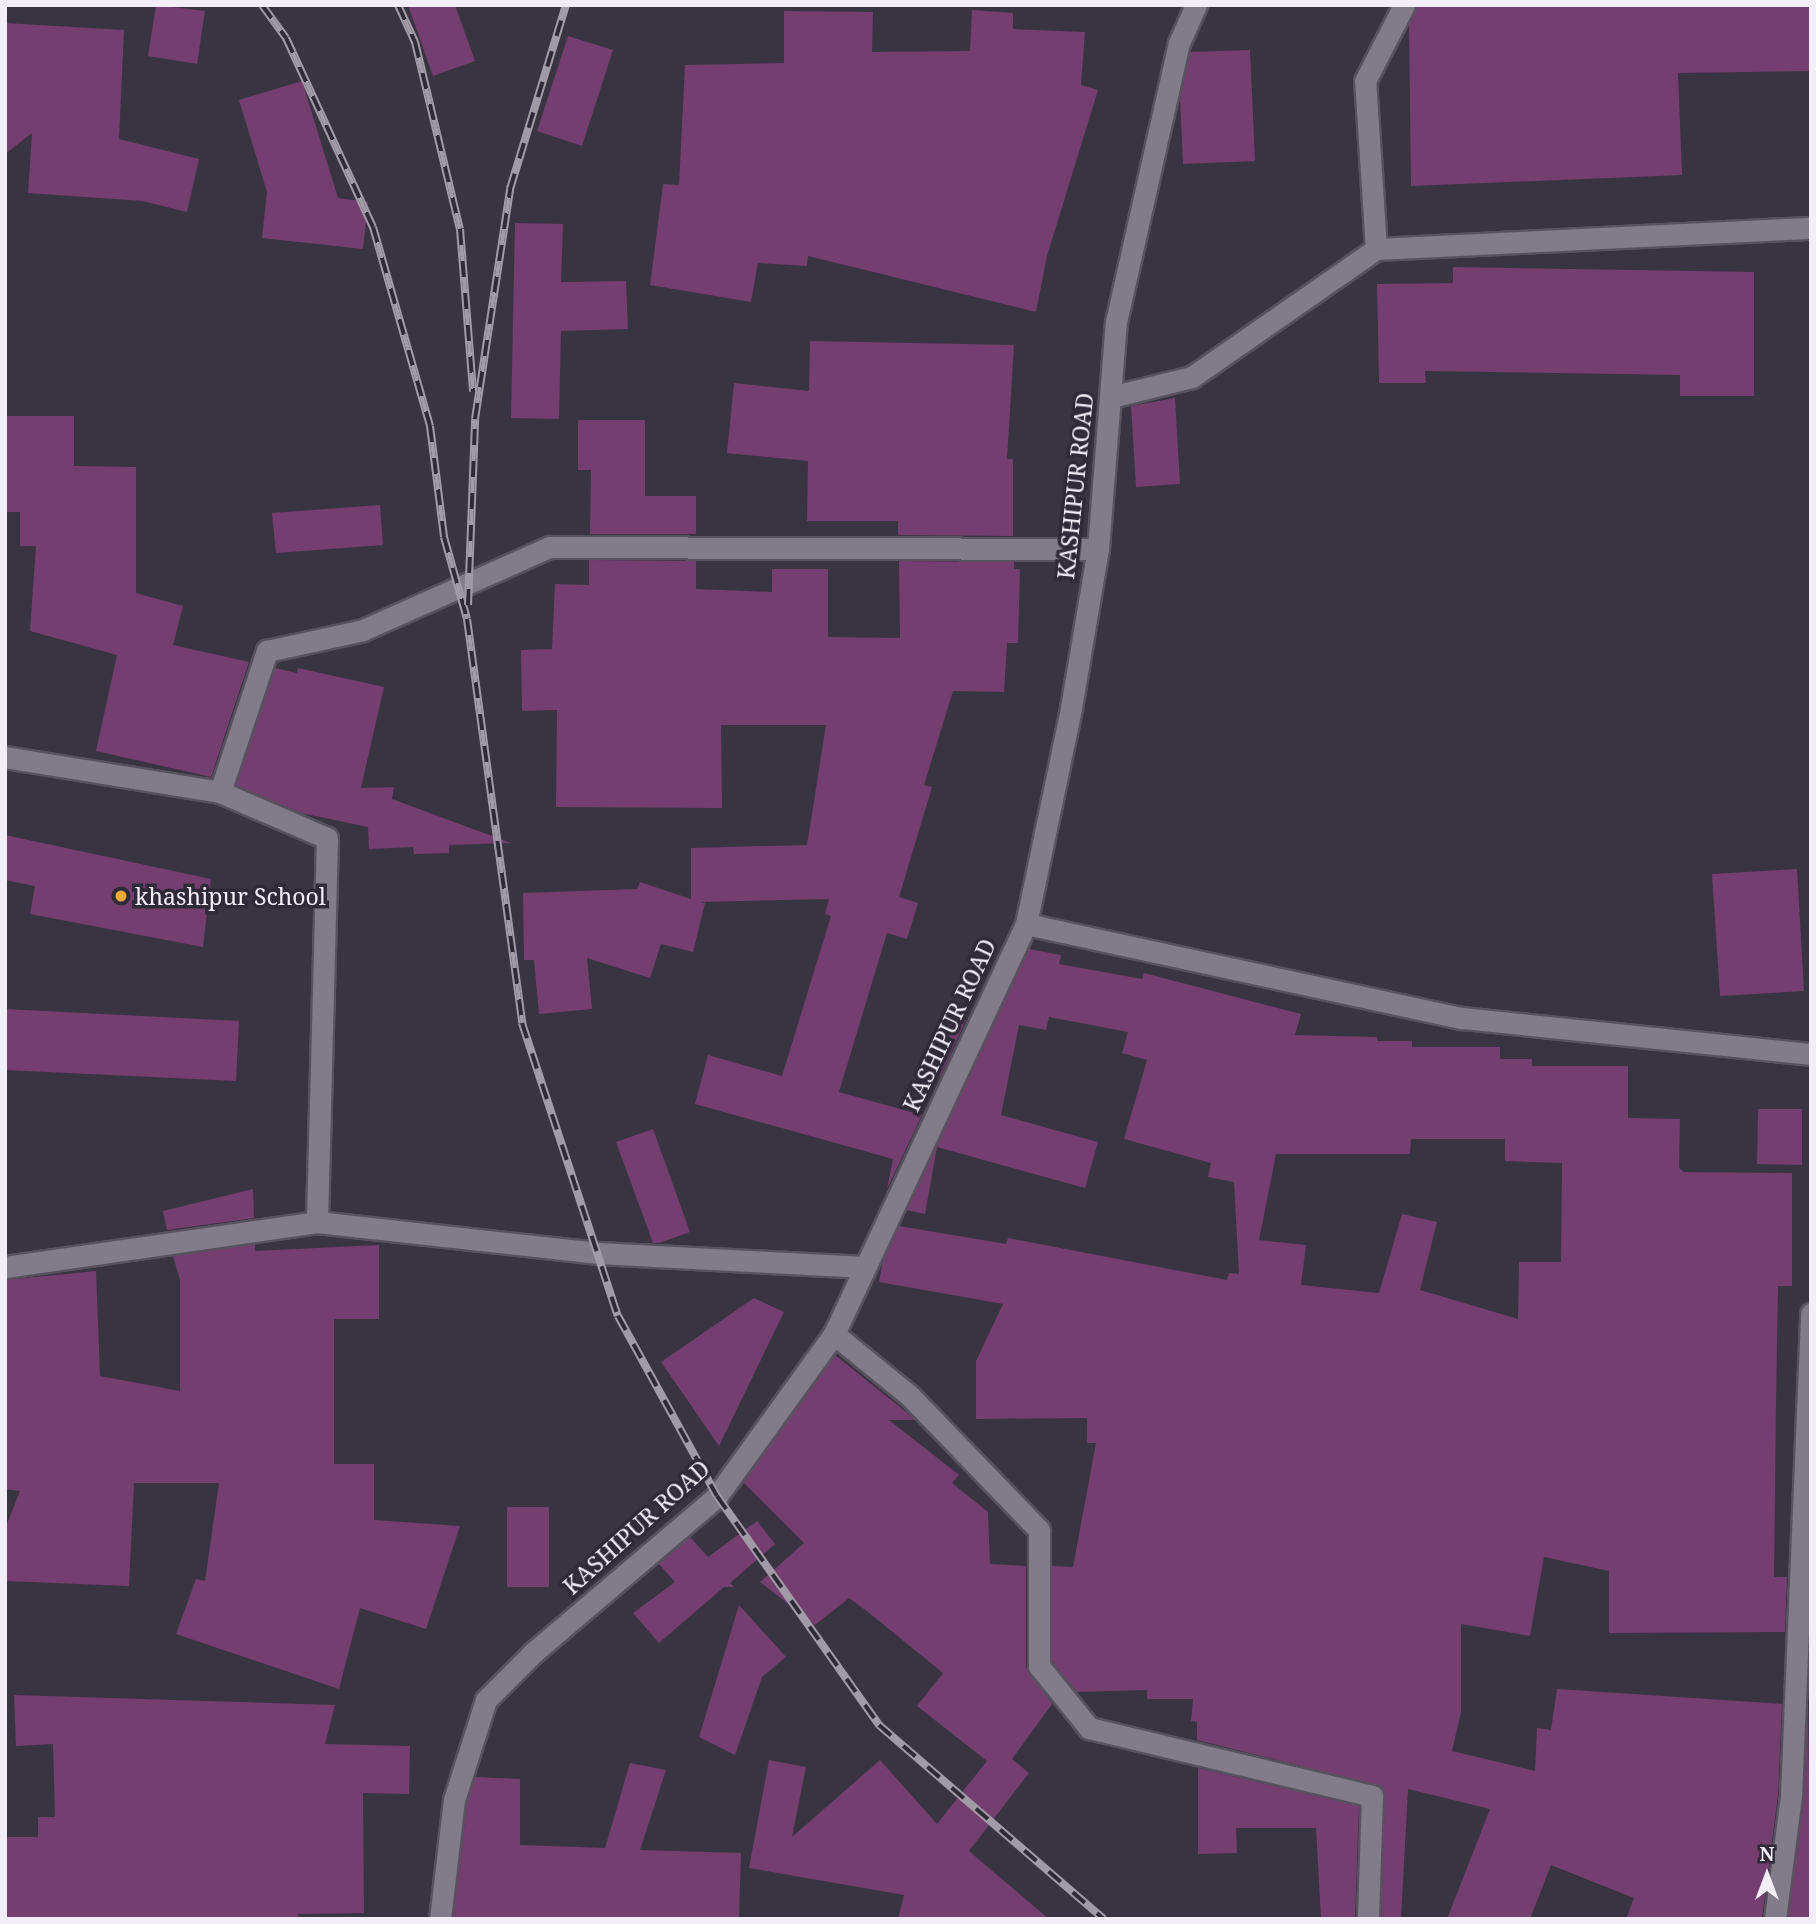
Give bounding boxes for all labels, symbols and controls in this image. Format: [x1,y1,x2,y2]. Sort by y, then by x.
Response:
street label: KASHIPUR ROAD [1051,392,1099,580]
place label: khashipur School [135,882,326,910]
marker: khashipur School [113,888,129,904]
street label: KASHIPUR ROAD [897,934,1001,1116]
street label: KASHIPUR ROAD [557,1454,715,1600]
north arrow [1732,1840,1802,1910]
text: N [1760,1841,1774,1867]

